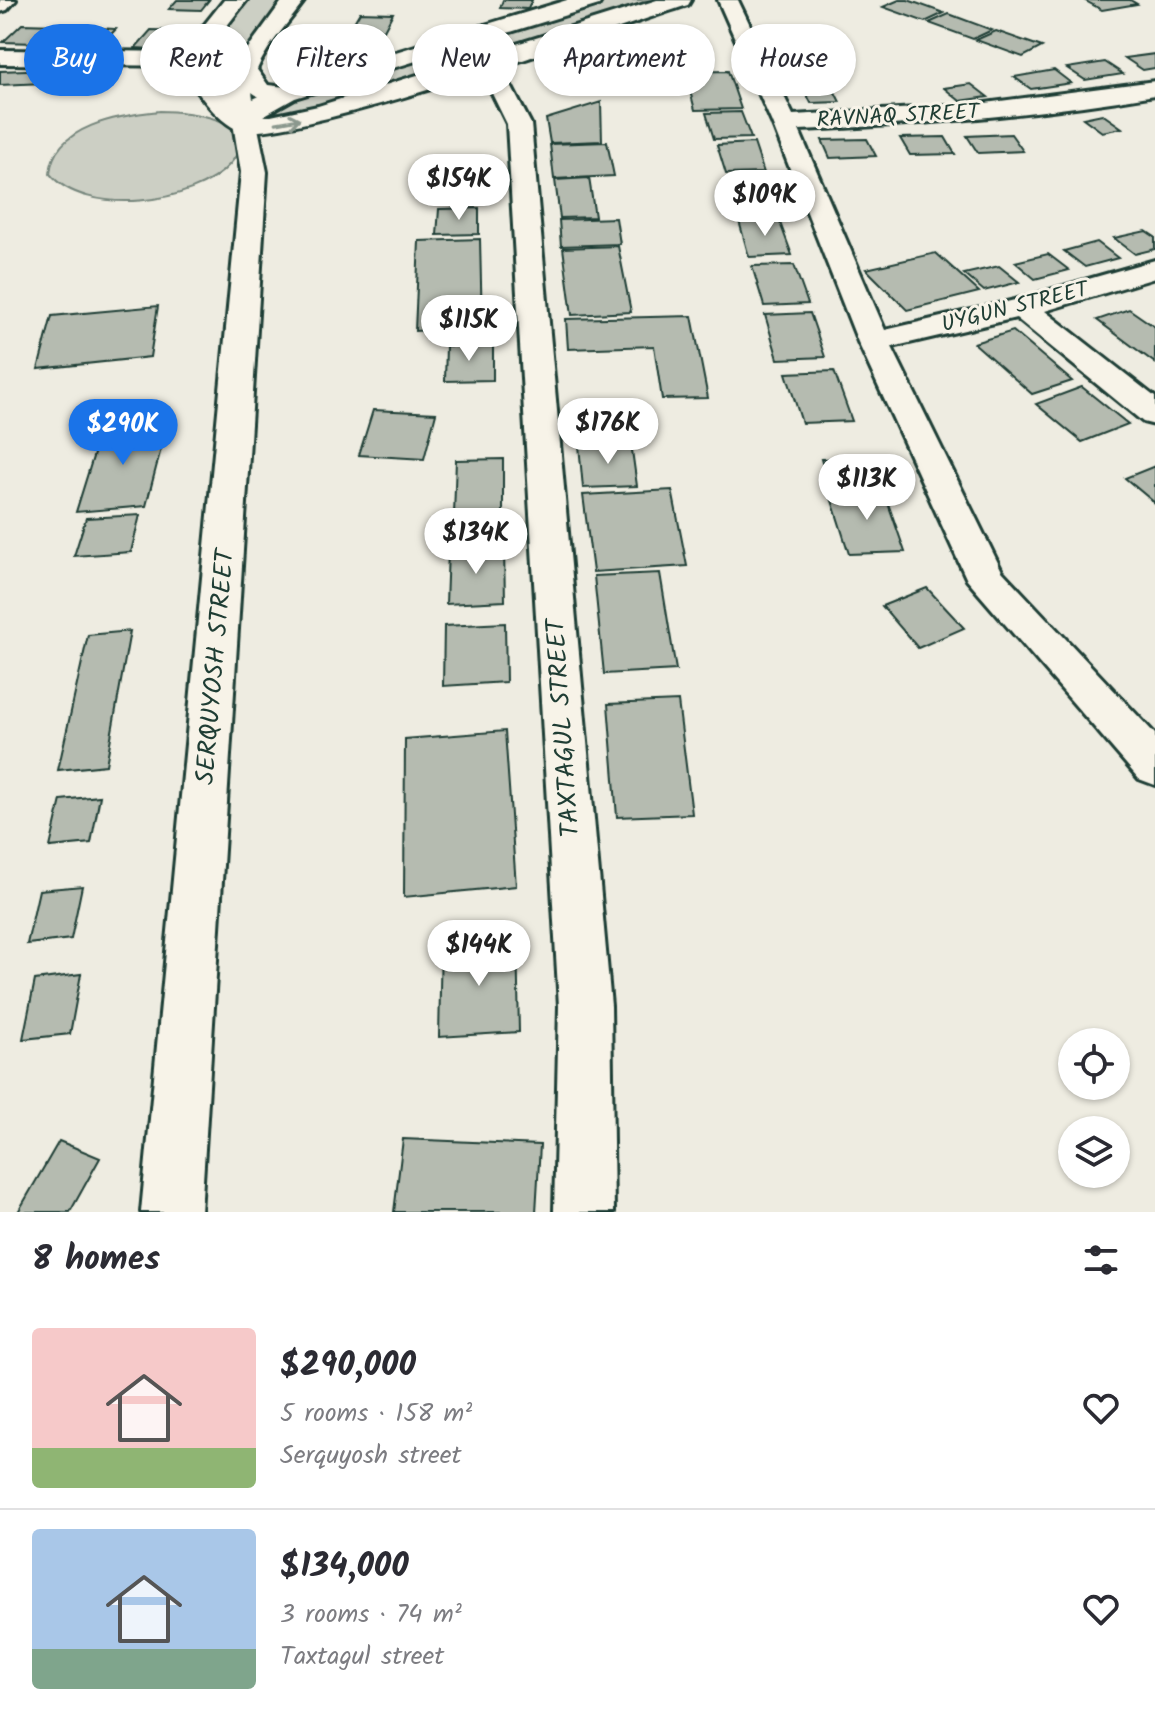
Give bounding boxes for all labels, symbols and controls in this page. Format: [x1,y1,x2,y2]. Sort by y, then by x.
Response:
chip: Buy [24,24,124,96]
chip: Rent [140,24,251,96]
chip: Filters [267,24,396,96]
chip: New [412,24,518,96]
chip: Apartment [534,24,715,96]
chip: House [731,24,856,96]
street label: RAVNAQ STREET [816,95,982,139]
one-way arrow [275,113,300,128]
pin: $154K [403,154,515,222]
text: $154K [426,159,492,201]
pin: $109K [709,170,821,238]
text: $109K [732,175,798,217]
street label: UYGUN STREET [938,272,1094,343]
pin: $115K [413,295,525,363]
text: $115K [439,300,499,342]
pin: $176K [552,398,664,466]
pin: $290K [67,399,179,467]
text: $176K [575,403,641,445]
text: $290K [87,404,159,446]
pin: $113K [811,454,923,522]
text: $113K [837,459,897,501]
pin: $134K [420,508,532,576]
text: $134K [442,513,510,555]
street label: SERQUYOSH STREET [185,545,247,786]
street label: TAXTAGUL STREET [535,615,593,839]
pin: $144K [423,920,535,988]
text: $144K [445,925,513,967]
map controls [1058,1028,1130,1188]
button: locate [1058,1028,1130,1100]
button: layers [1058,1116,1130,1188]
text: 8 homes [32,1233,160,1287]
icon: filters [1079,1238,1123,1282]
text: $290,000 [280,1339,416,1393]
icon: home [96,1360,192,1456]
icon: heart [1079,1386,1123,1430]
text: 5 rooms · 158 m² [280,1393,472,1435]
text: Serquyosh street [280,1435,462,1477]
text: $134,000 [280,1540,409,1594]
icon: home [96,1561,192,1657]
icon: heart [1079,1587,1123,1631]
text: 3 rooms · 74 m² [280,1594,462,1636]
text: Taxtagul street [280,1636,444,1678]

